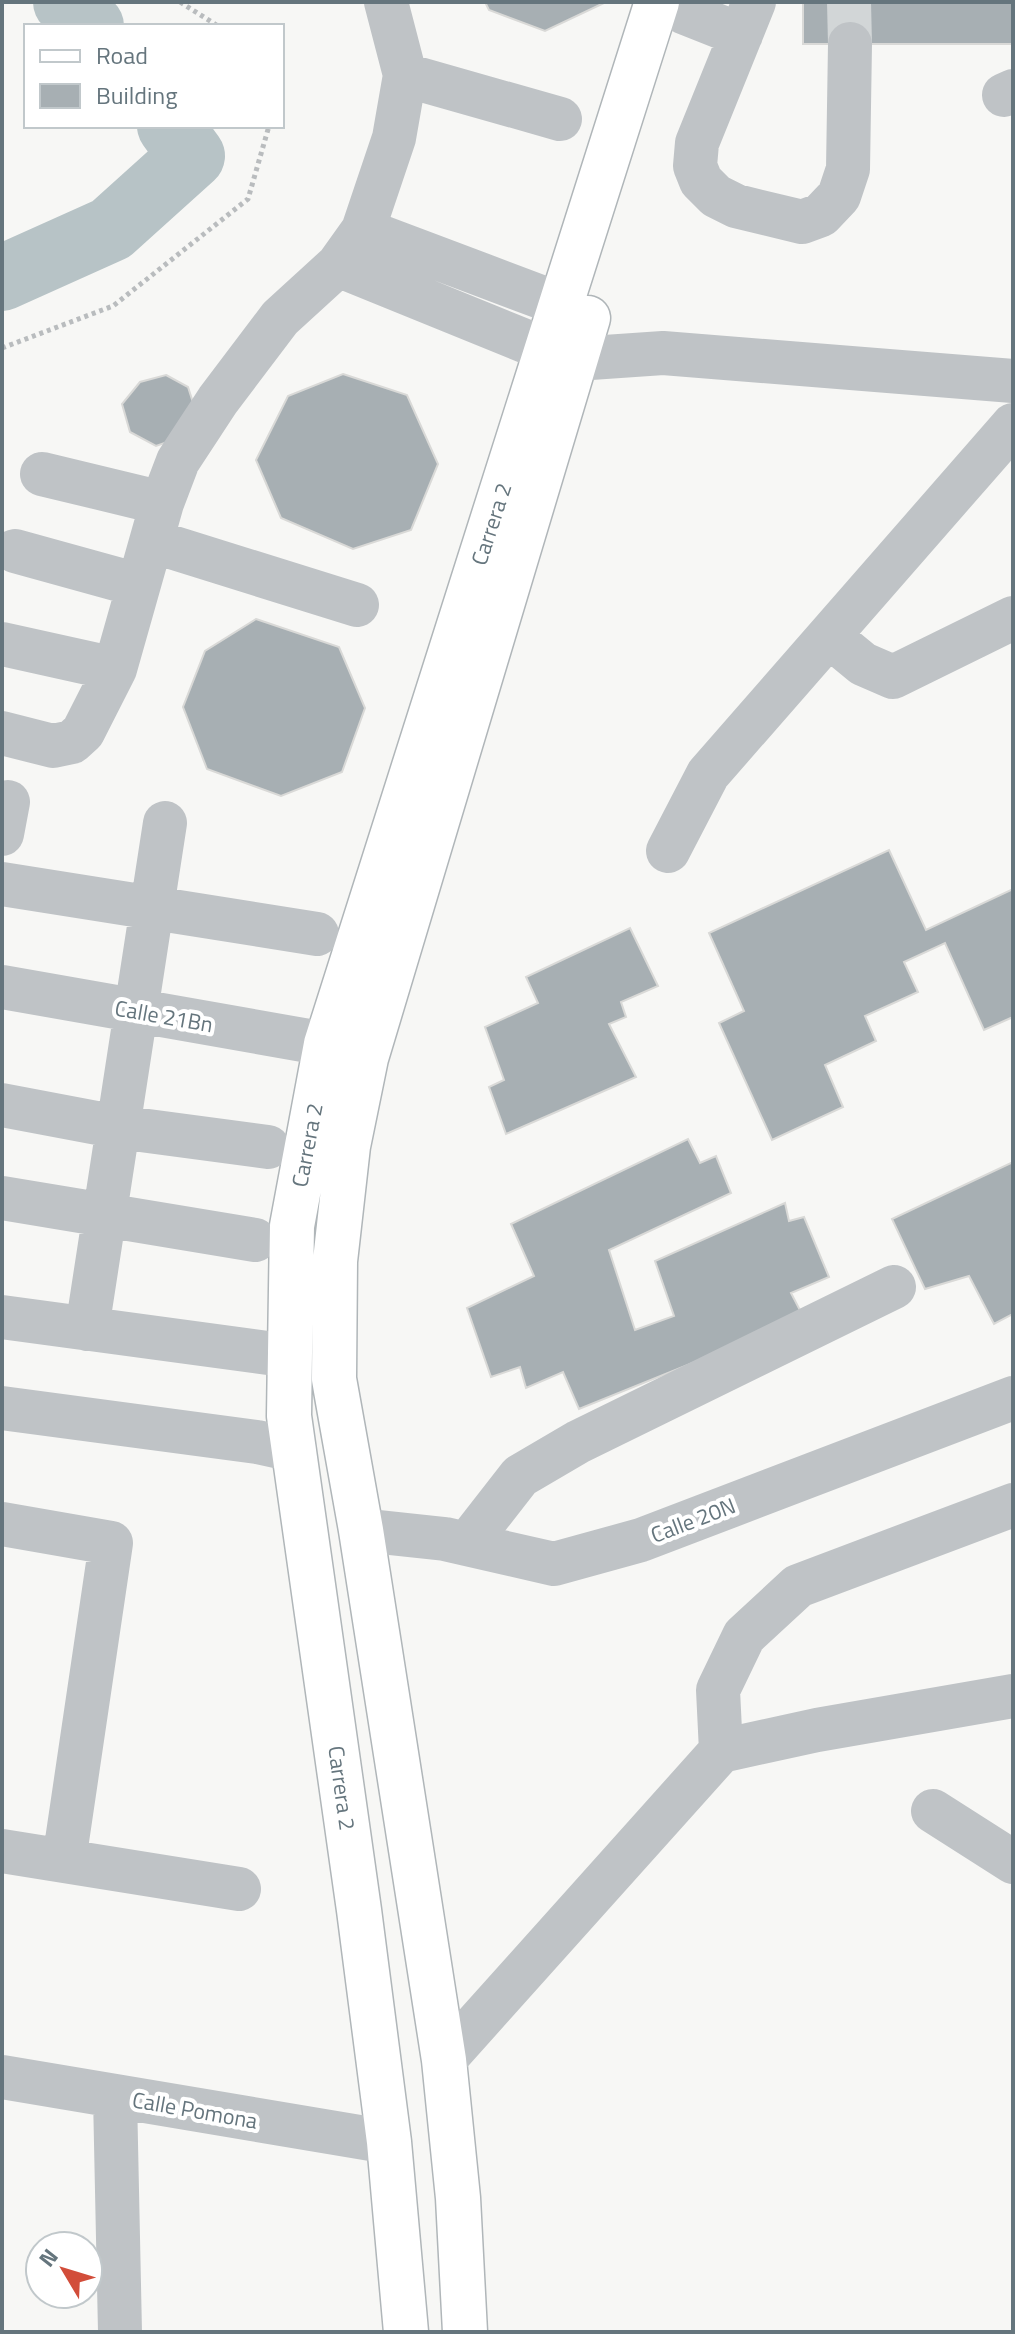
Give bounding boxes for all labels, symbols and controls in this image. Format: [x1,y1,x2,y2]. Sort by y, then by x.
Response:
legend [24,24,284,128]
text: Road [96,37,148,73]
text: Building [96,77,178,113]
street label: Carrera 2 [462,478,520,570]
street label: Calle 21Bn [112,991,216,1041]
street label: Carrera 2 [282,1100,332,1190]
street label: Calle 20N [646,1488,740,1552]
street label: Carrera 2 [319,1744,365,1832]
street label: Calle Pomona [130,2082,260,2138]
north arrow [24,2230,104,2310]
text: N [30,2241,66,2274]

